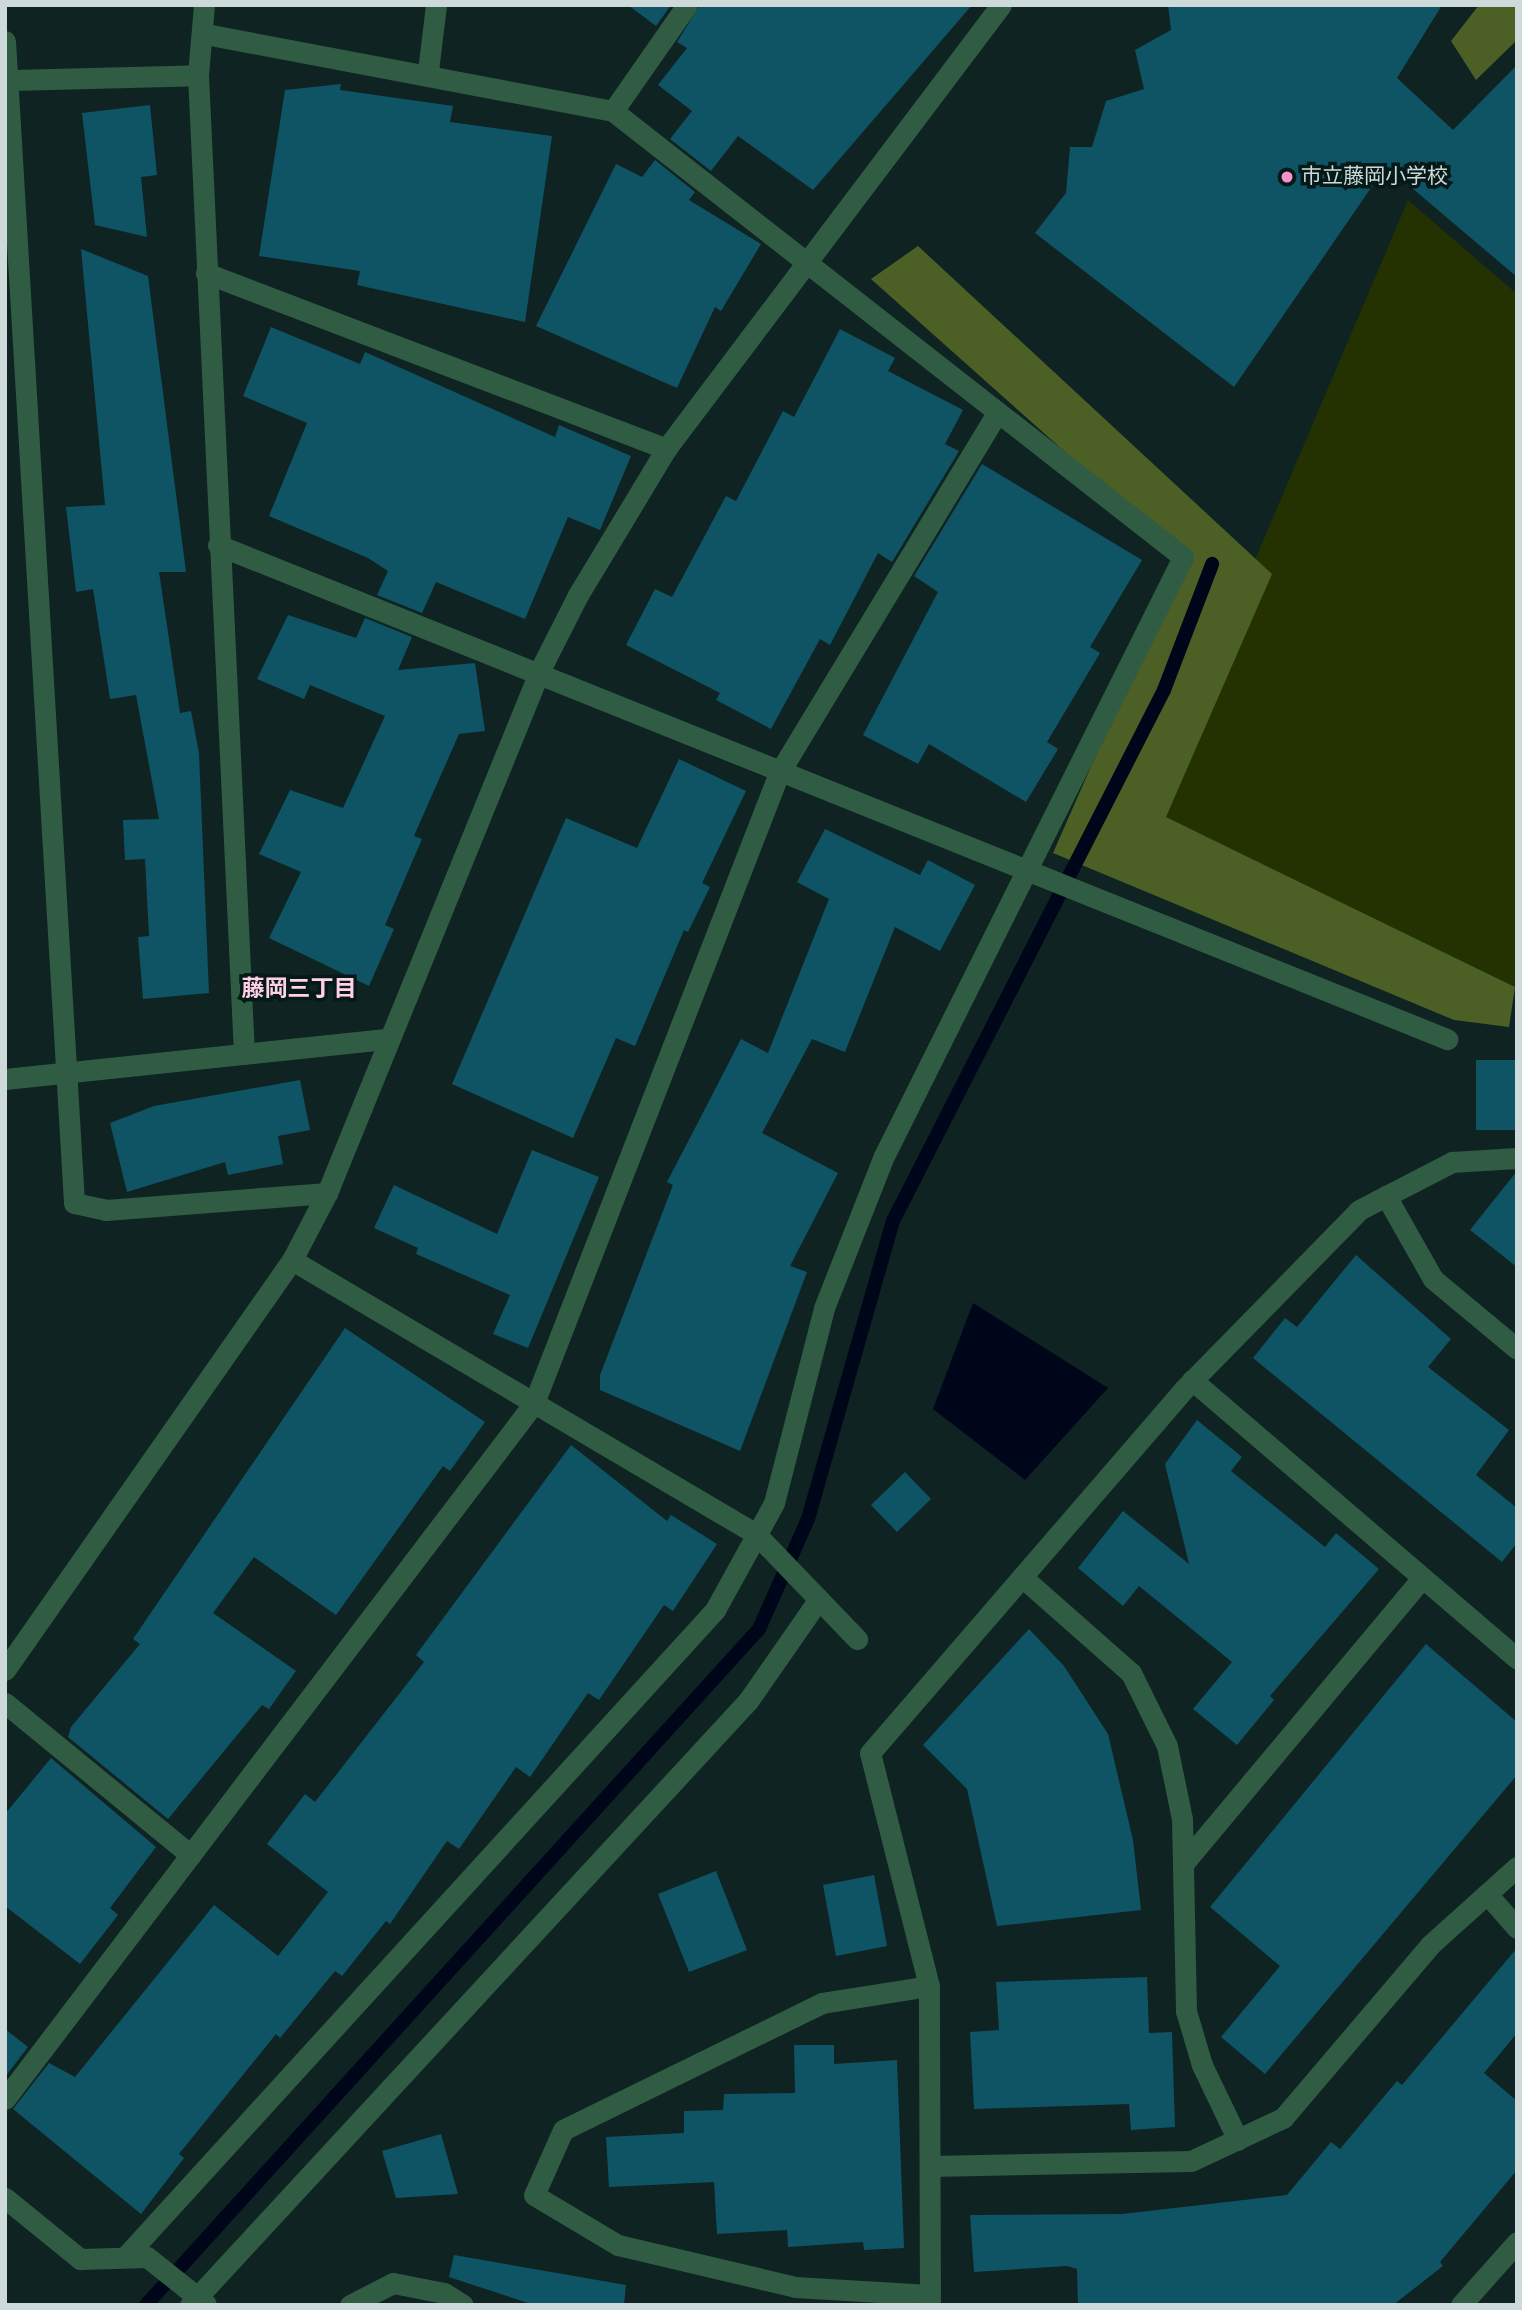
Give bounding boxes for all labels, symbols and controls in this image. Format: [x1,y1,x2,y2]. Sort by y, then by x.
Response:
place label: 市立藤岡小学校 [1301,164,1448,190]
marker: 市立藤岡小学校 [1279,169,1295,185]
district label: 藤岡三丁目 [242,975,356,1003]

